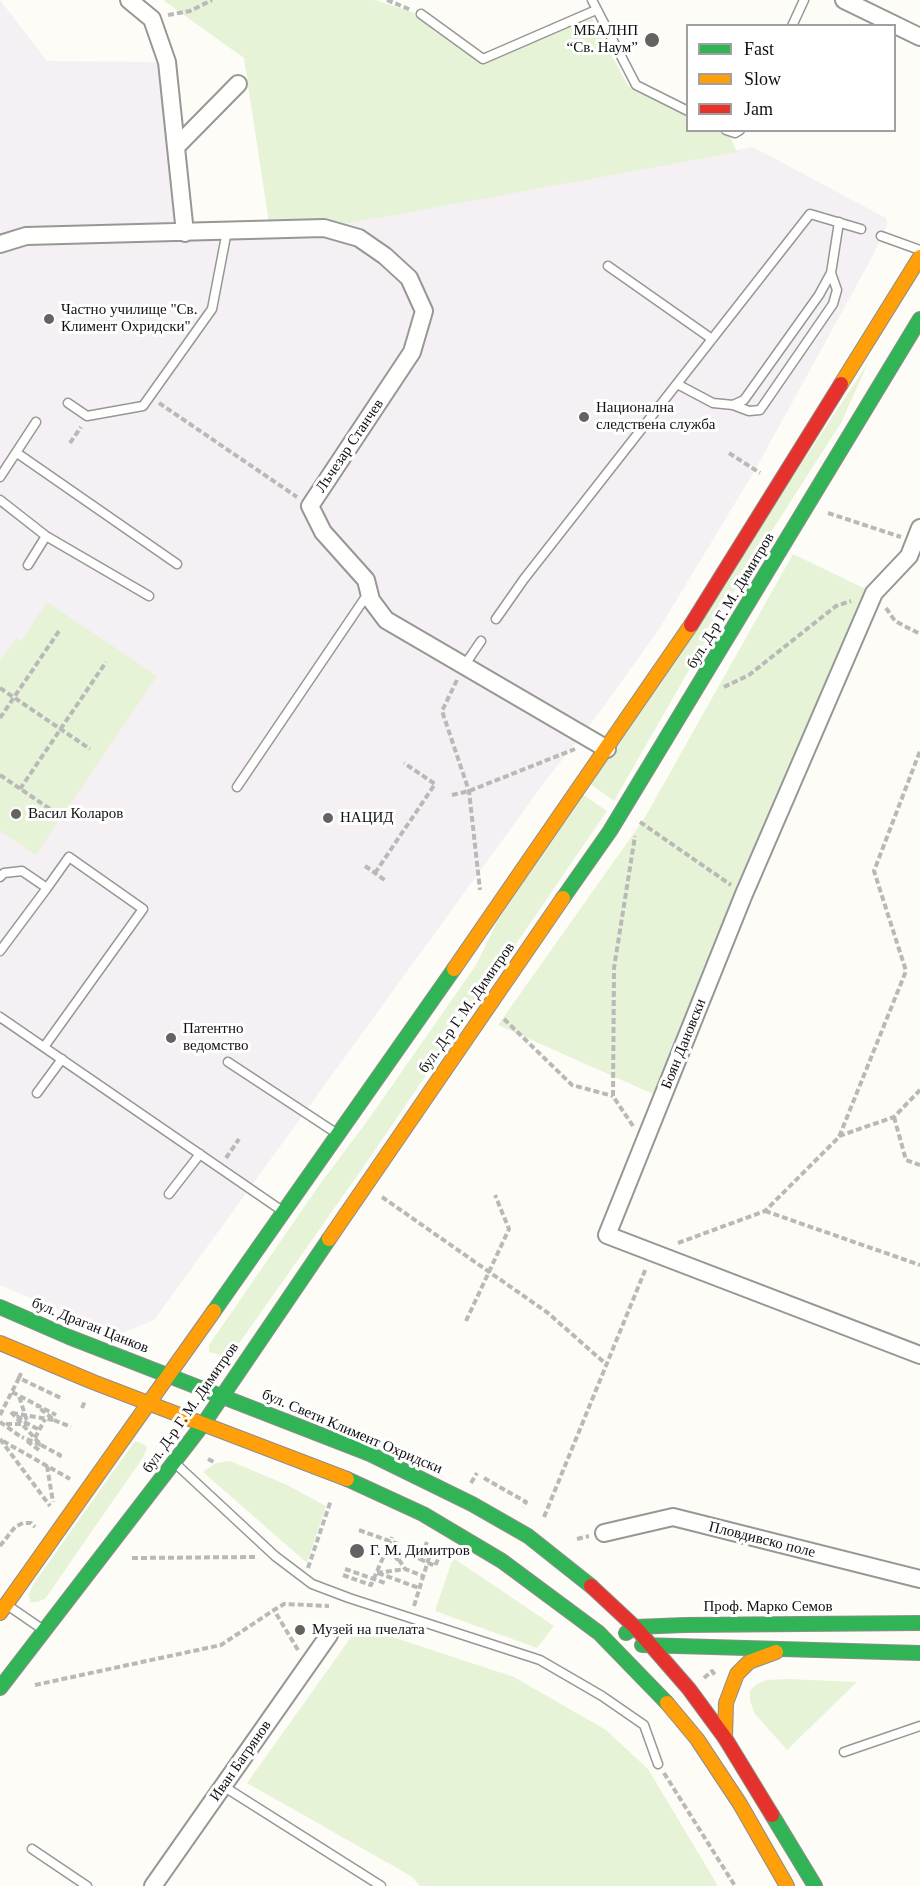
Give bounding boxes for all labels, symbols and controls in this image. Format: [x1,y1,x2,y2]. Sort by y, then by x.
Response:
place label: MБАЛНП “Св. Наум” [567,22,638,57]
legend [686,24,896,132]
marker: MБАЛНП “Св. Наум” [643,31,661,49]
text: Fast [744,39,774,59]
text: Slow [744,69,781,89]
text: Jam [744,99,773,119]
place label: Частно училище "Св. Климент Охридски" [61,301,197,336]
marker: Частно училище "Св. Климент Охридски" [42,312,56,326]
street label: Лъчезар Станчев [312,396,388,496]
place label: Национална следствена служба [596,399,715,434]
marker: Национална следствена служба [577,410,591,424]
street label: бул. Д-р Г. М. Димитров [683,530,779,672]
place label: Васил Коларов [28,805,123,823]
marker: Васил Коларов [9,807,23,821]
place label: НАЦИД [340,809,394,827]
marker: НАЦИД [321,811,335,825]
street label: бул. Д-р Г. М. Димитров [415,939,519,1077]
street label: Боян Дановски [658,996,710,1092]
place label: Патентно ведомство [183,1020,248,1055]
marker: Патентно ведомство [164,1031,178,1045]
street label: бул. Драган Цанков [29,1294,151,1358]
street label: бул. Д-р Г. М. Димитров [139,1339,243,1477]
street label: бул. Свети Климент Охридски [259,1386,445,1478]
street label: Пловдивско поле [707,1518,817,1562]
marker: Г. М. Димитров [348,1542,366,1560]
place label: Г. М. Димитров [370,1542,470,1560]
street label: Проф. Марко Семов [703,1598,833,1616]
place label: Музей на пчелата [312,1621,425,1639]
marker: Музей на пчелата [293,1623,307,1637]
street label: Иван Багрянов [207,1717,275,1805]

